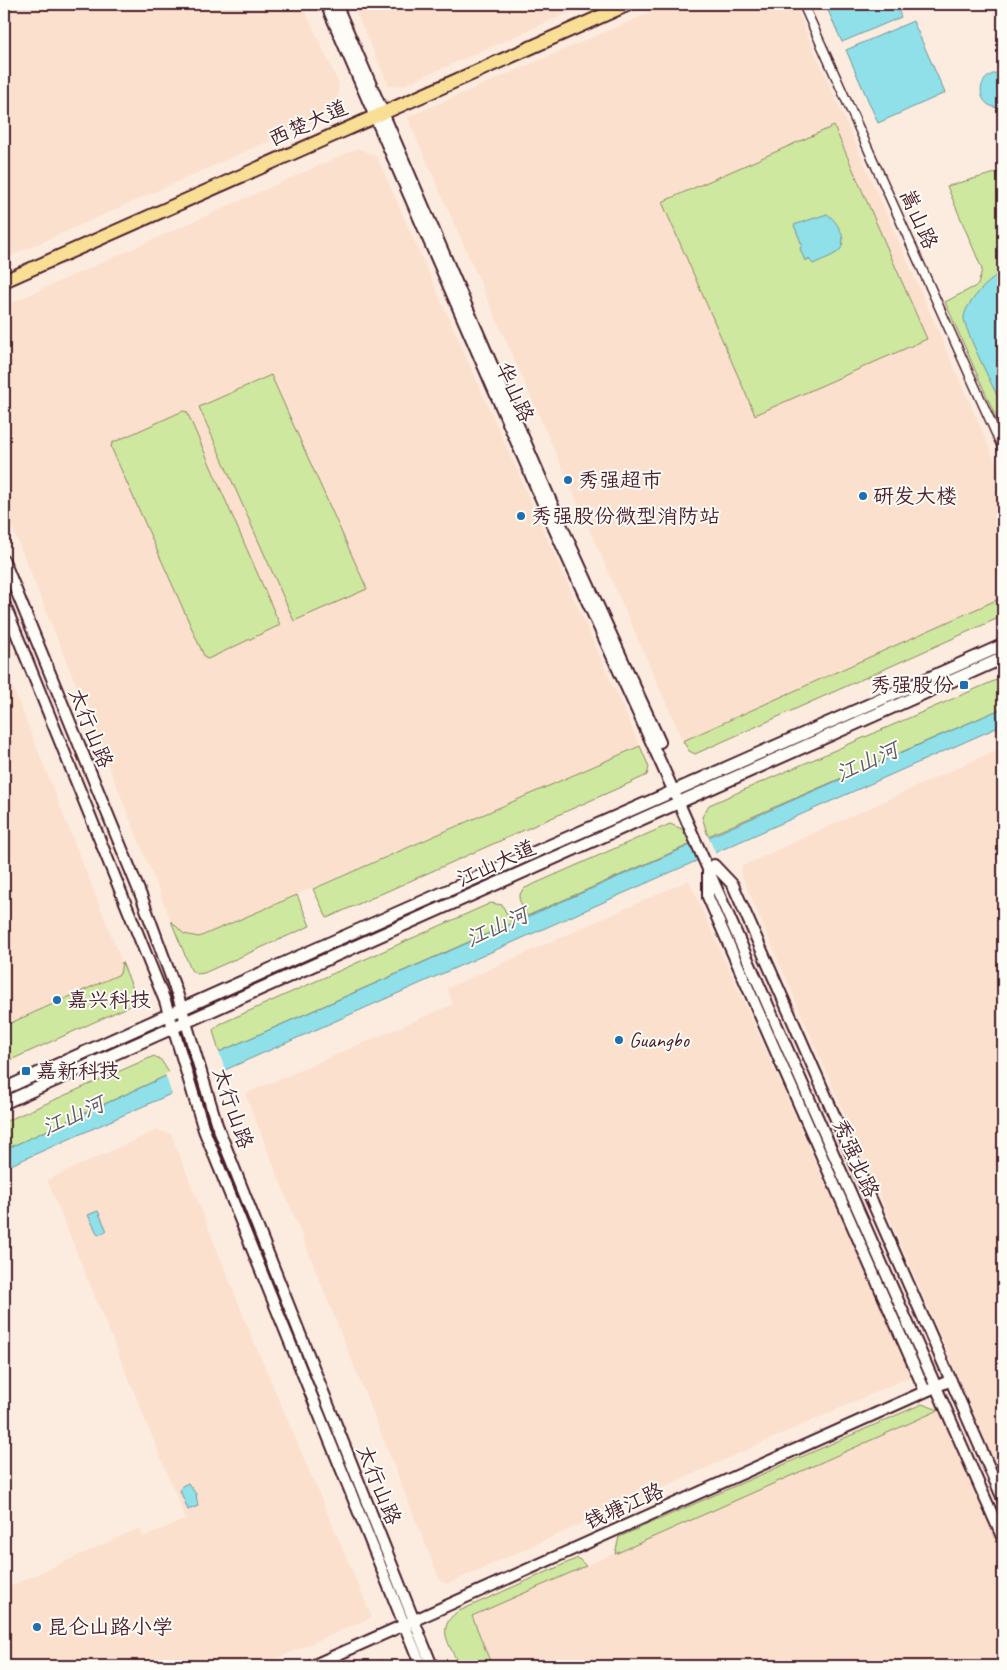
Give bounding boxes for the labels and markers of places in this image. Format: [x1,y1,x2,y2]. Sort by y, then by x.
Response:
place label: 秀强超市 [578,467,662,493]
marker: 秀强超市 [562,474,574,486]
place label: 研发大楼 [873,483,957,509]
marker: 研发大楼 [857,490,869,502]
place label: 秀强股份微型消防站 [531,503,720,529]
marker: 秀强股份微型消防站 [515,510,527,522]
place label: 秀强股份 [870,672,954,698]
marker: 秀强股份 [958,679,970,691]
place label: 嘉兴科技 [67,987,151,1013]
marker: 嘉兴科技 [51,994,63,1006]
place label: Guangbo [629,1027,690,1053]
marker: Guangbo [613,1034,625,1046]
place label: 嘉新科技 [36,1058,120,1084]
marker: 嘉新科技 [20,1065,32,1077]
place label: 昆仑山路小学 [47,1614,173,1640]
marker: 昆仑山路小学 [31,1621,43,1633]

